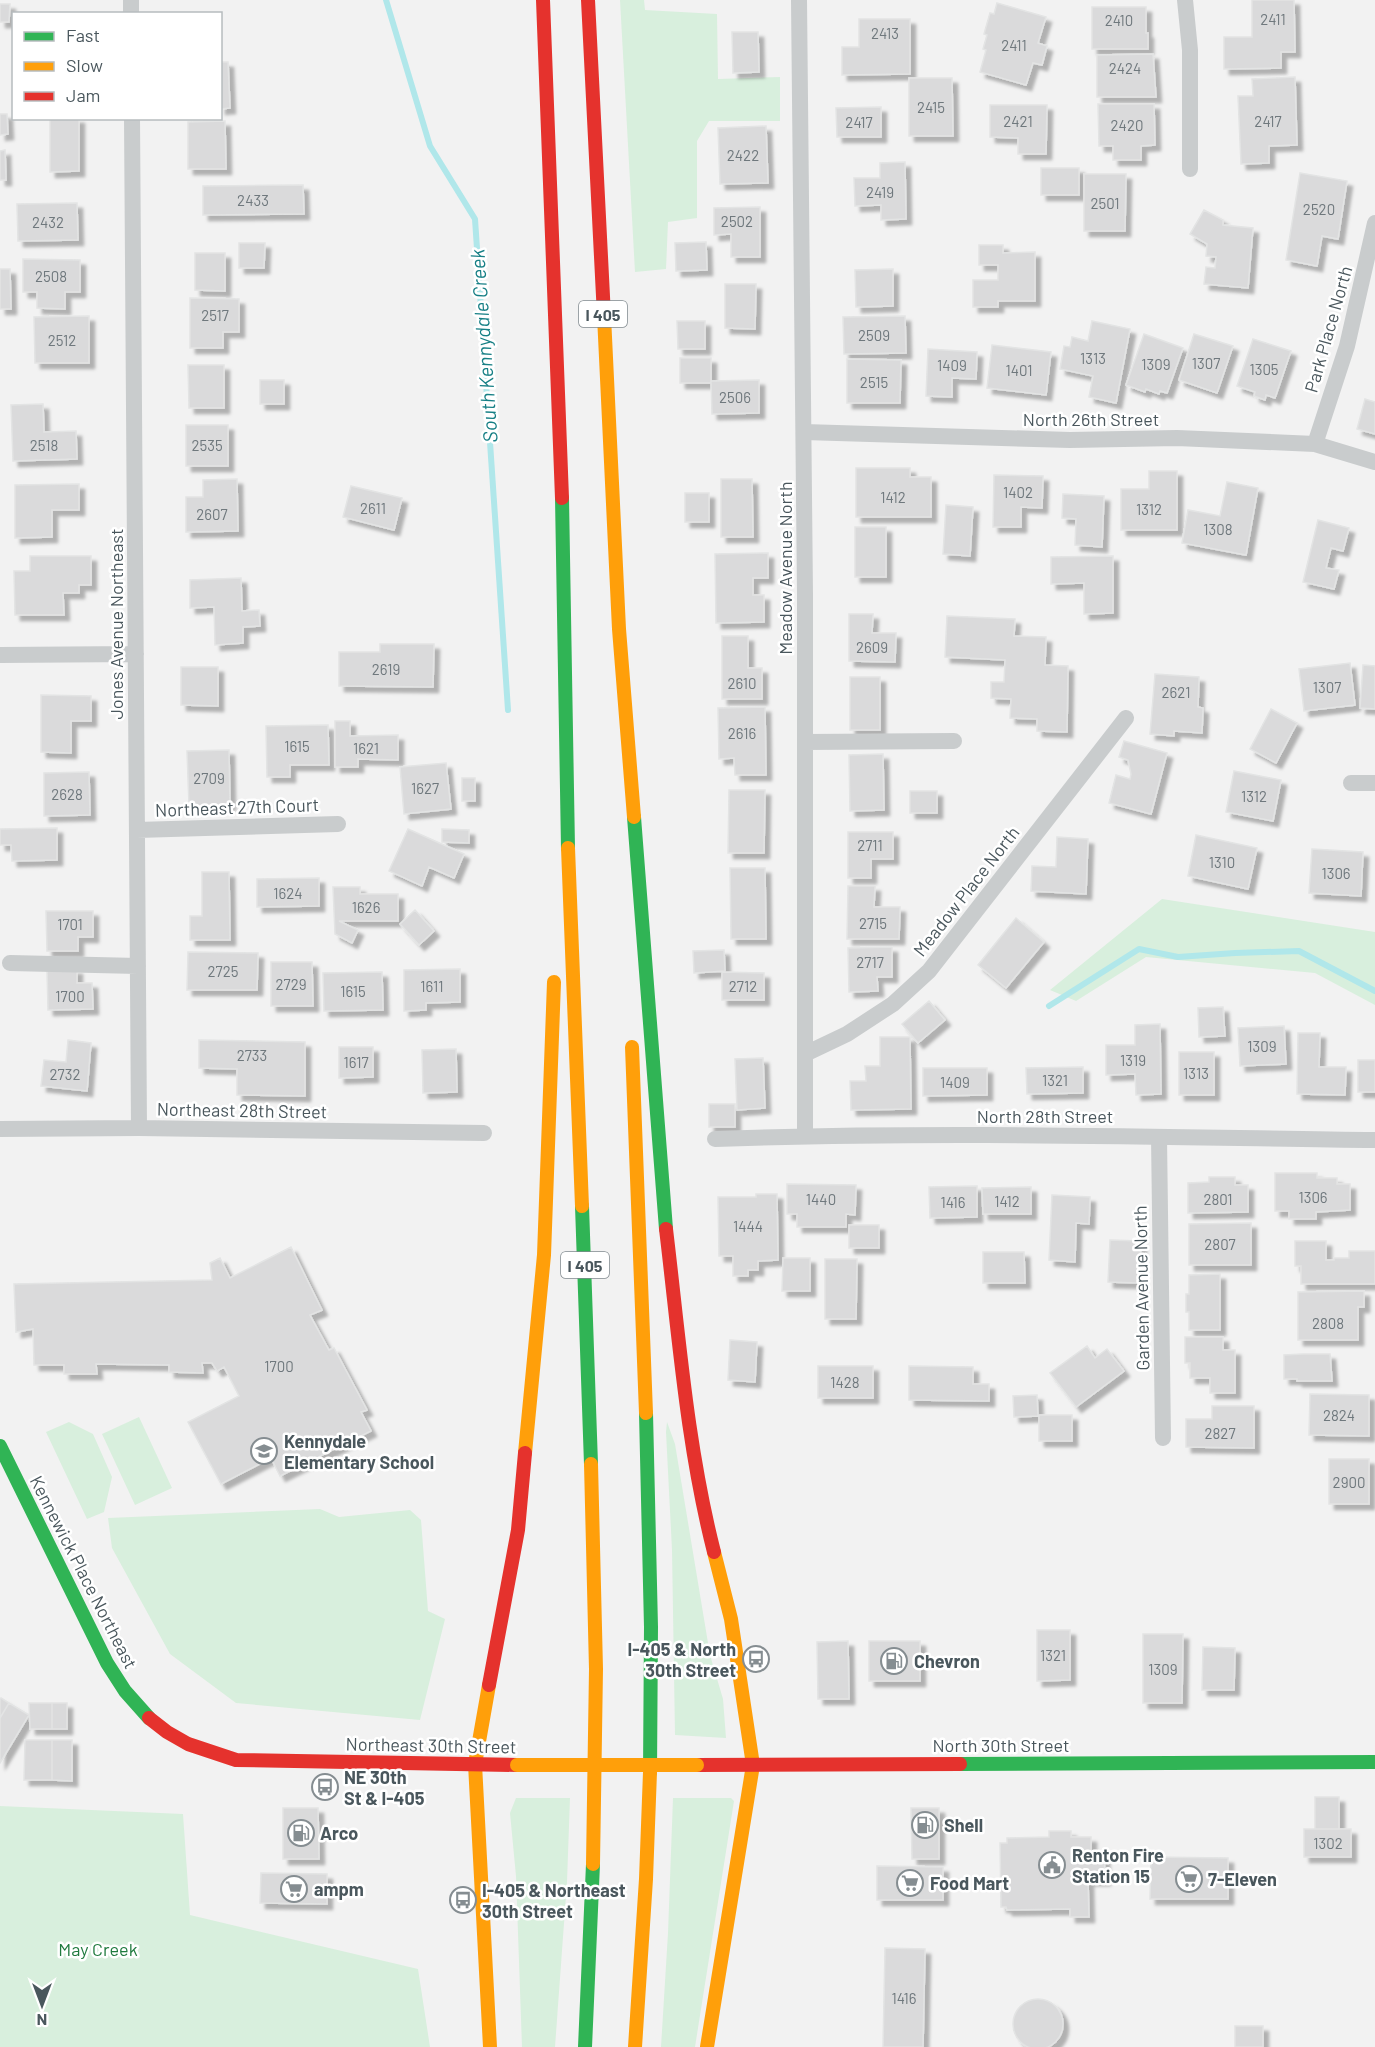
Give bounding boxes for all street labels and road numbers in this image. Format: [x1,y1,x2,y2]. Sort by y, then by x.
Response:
street label: Park Place North [1299,263,1357,395]
road number: I 405 [579,301,627,327]
street label: North 26th Street [1023,408,1159,430]
street label: Meadow Avenue North [774,481,796,655]
street label: Jones Avenue Northeast [105,528,127,720]
street label: Northeast 27th Court [155,793,319,821]
street label: Meadow Place North [908,822,1024,960]
street label: Northeast 28th Street [157,1098,327,1122]
street label: North 28th Street [977,1105,1113,1127]
street label: Garden Avenue North [1129,1205,1153,1371]
road number: I 405 [561,1252,609,1278]
street label: Kennewick Place Northeast [26,1472,142,1672]
street label: Northeast 30th Street [345,1733,517,1757]
street label: North 30th Street [932,1734,1070,1756]

